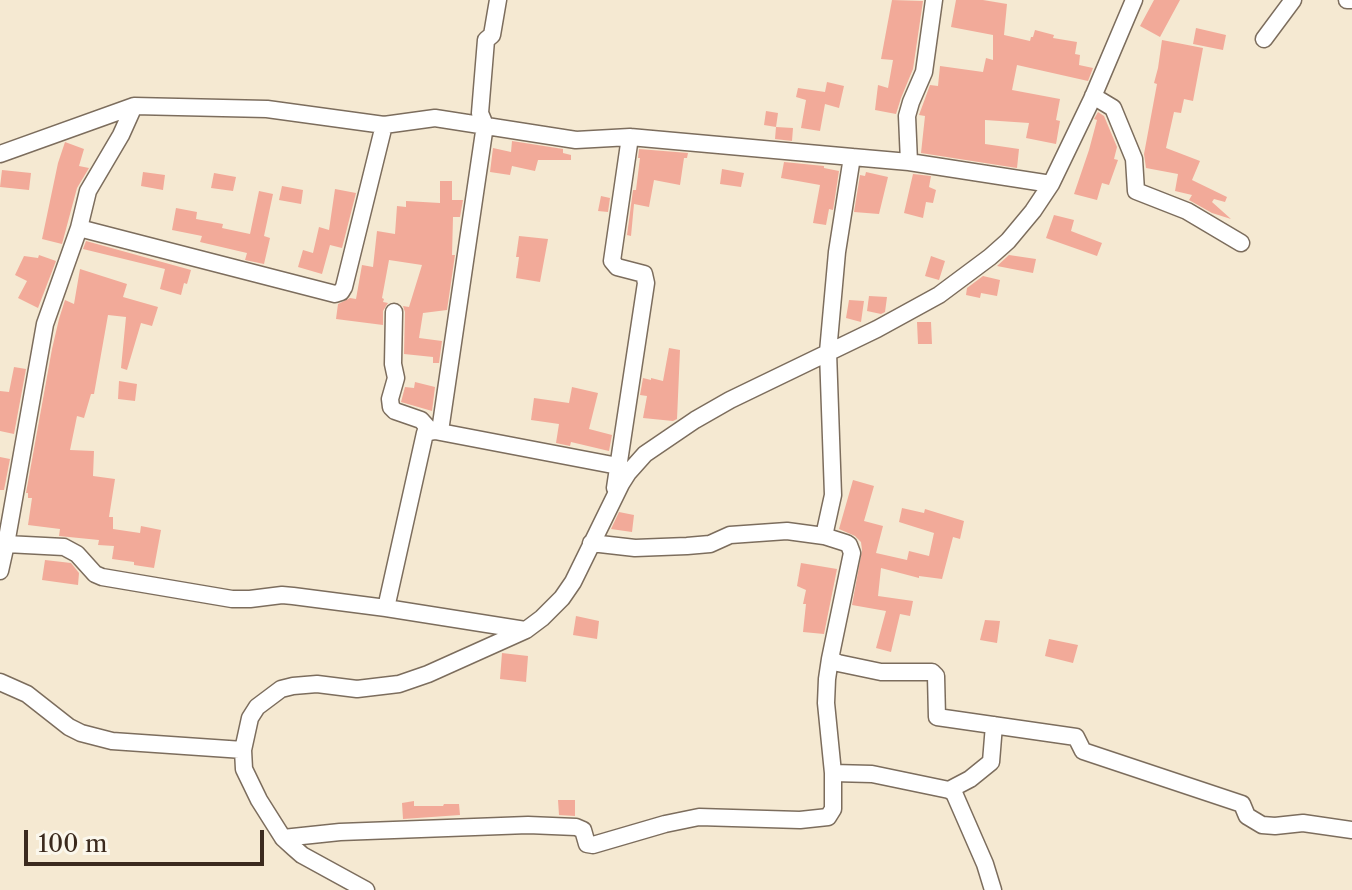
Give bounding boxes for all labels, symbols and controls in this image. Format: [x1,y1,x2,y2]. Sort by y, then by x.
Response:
scale bar [28,814,268,864]
text: 100 m [38,829,107,858]

